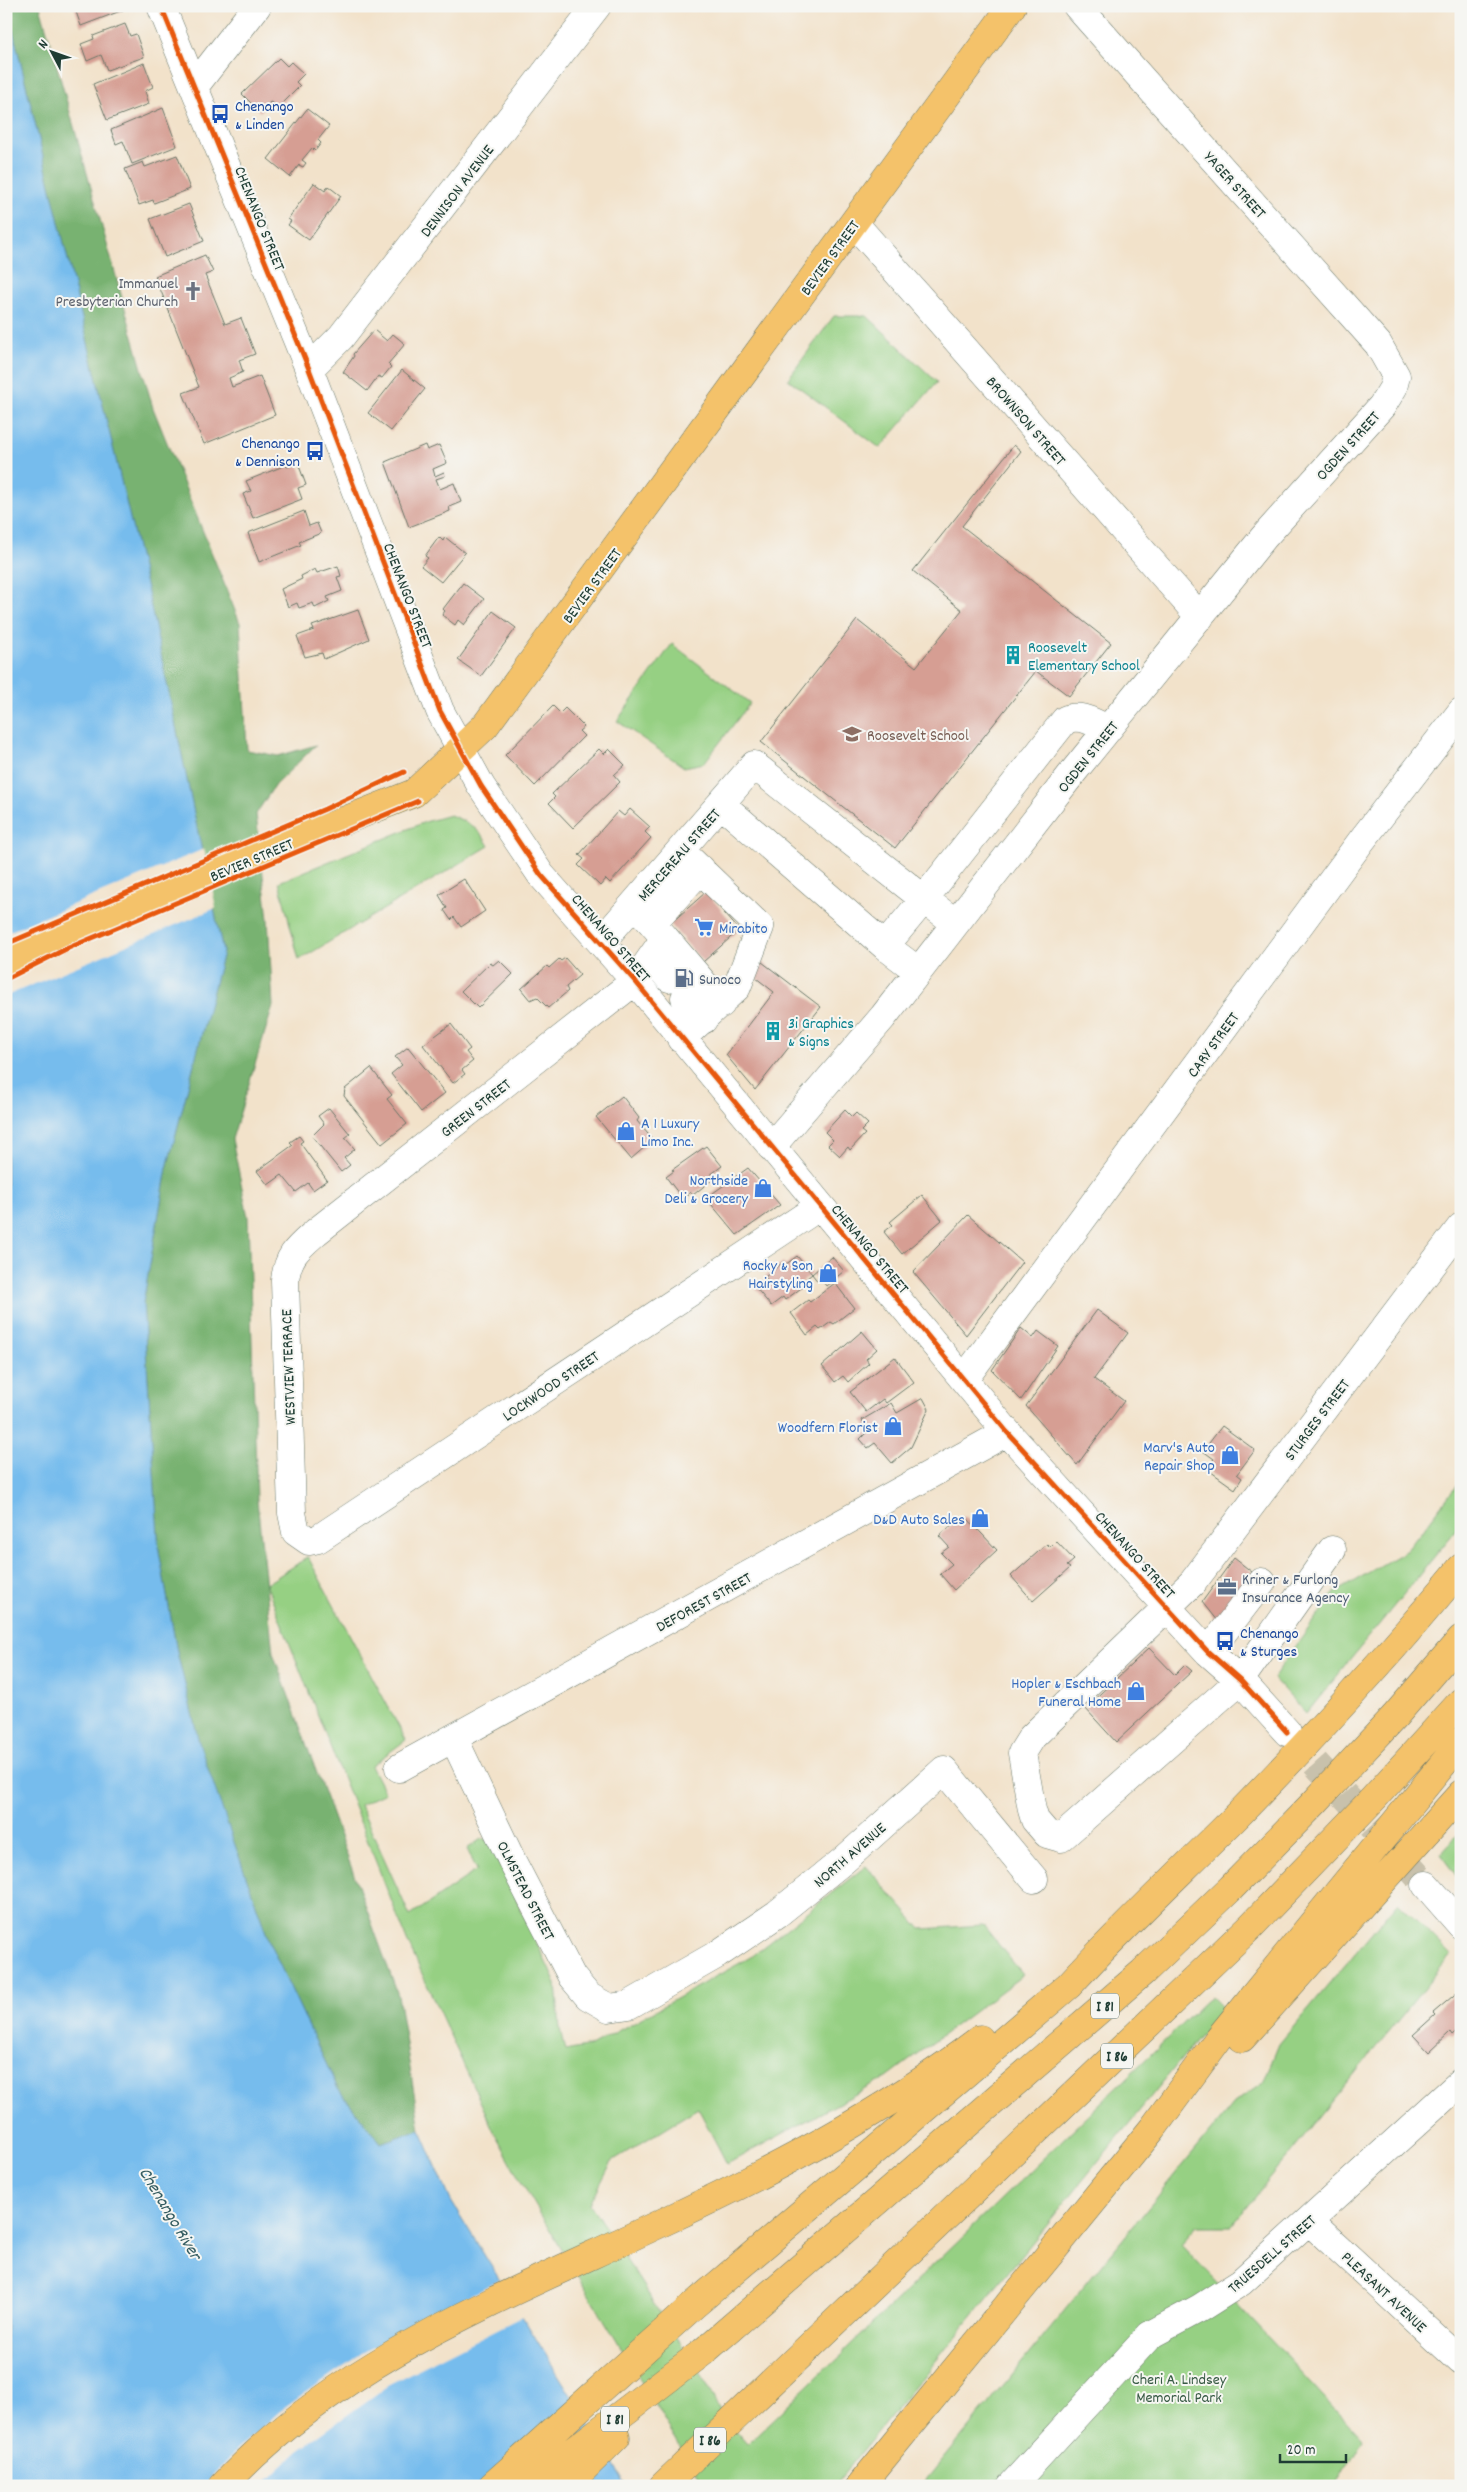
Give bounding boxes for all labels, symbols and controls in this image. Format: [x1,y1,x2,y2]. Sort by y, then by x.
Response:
north arrow [28,28,78,78]
text: N [34,36,54,54]
place label: Chenango & Linden [235,96,294,137]
bus stop icon: Chenango & Linden [209,103,231,125]
street label: DENNISON AVENUE [416,140,501,243]
street label: YAGER STREET [1198,147,1271,225]
street label: CHENANGO STREET [227,163,290,275]
street label: BEVIER STREET [796,215,867,301]
place label: Immanuel Presbyterian Church [55,273,178,314]
church icon: Immanuel Presbyterian Church [182,280,204,302]
street label: BROWNSON STREET [980,372,1071,472]
street label: OGDEN STREET [1311,406,1387,487]
place label: Chenango & Dennison [235,433,300,474]
bus stop icon: Chenango & Dennison [304,440,326,462]
street label: CHENANGO STREET [376,540,438,652]
street label: BEVIER STREET [558,543,629,629]
place label: Roosevelt Elementary School [1028,637,1140,678]
building icon: Roosevelt Elementary School [1002,644,1024,666]
street label: OGDEN STREET [1053,716,1125,798]
school or university icon: Roosevelt School [841,723,863,745]
place label: Roosevelt School [867,725,969,748]
street label: MERCEREAU STREET [633,804,727,907]
street label: BEVIER STREET [207,833,298,889]
street label: CHENANGO STREET [565,889,656,989]
supermarket icon: Mirabito [693,916,715,938]
place label: Mirabito [719,918,768,941]
fuel station icon: Sunoco [673,967,695,989]
place label: Sunoco [699,969,741,992]
street label: CARY STREET [1182,1007,1246,1083]
place label: 3i Graphics & Signs [788,1013,854,1054]
building icon: 3i Graphics & Signs [762,1020,784,1042]
street label: GREEN STREET [436,1074,517,1144]
place label: A 1 Luxury Limo Inc. [641,1113,700,1154]
shop icon: A 1 Luxury Limo Inc. [615,1120,637,1142]
place label: Northside Deli & Grocery [665,1170,749,1211]
shop icon: Northside Deli & Grocery [752,1177,774,1199]
street label: CHENANGO STREET [825,1200,914,1300]
place label: Rocky & Son Hairstyling [743,1255,813,1296]
shop icon: Rocky & Son Hairstyling [817,1262,839,1284]
street label: WESTVIEW TERRACE [276,1308,303,1425]
street label: LOCKWOOD STREET [498,1346,605,1428]
street label: STURGES STREET [1280,1374,1357,1466]
shop icon: Woodfern Florist [882,1415,904,1437]
place label: Woodfern Florist [778,1417,878,1440]
place label: Marv's Auto Repair Shop [1143,1437,1215,1478]
shop icon: Marv's Auto Repair Shop [1219,1444,1241,1466]
shop icon: D&D Auto Sales [969,1507,991,1529]
street label: CHENANGO STREET [1088,1507,1180,1605]
place label: D&D Auto Sales [873,1509,965,1532]
street label: DEFOREST STREET [652,1567,757,1639]
place label: Kriner & Furlong Insurance Agency [1242,1569,1350,1610]
office icon: Kriner & Furlong Insurance Agency [1216,1576,1238,1598]
place label: Chenango & Sturges [1240,1623,1299,1664]
bus stop icon: Chenango & Sturges [1214,1630,1236,1652]
place label: Hopler & Eschbach Funeral Home [1011,1673,1121,1714]
shop icon: Hopler & Eschbach Funeral Home [1125,1680,1147,1702]
street label: NORTH AVENUE [809,1817,893,1894]
street label: OLMSTEAD STREET [490,1838,560,1945]
road number: I 81 [1091,1994,1119,2018]
road number: I 86 [1101,2044,1133,2068]
water label: Chenango River [131,2163,208,2267]
street label: TRUESDELL STREET [1223,2210,1322,2300]
street label: PLEASANT AVENUE [1335,2247,1432,2339]
park label: Cheri A. Lindsey Memorial Park [1132,2369,1227,2410]
road number: I 81 [601,2406,629,2432]
road number: I 86 [694,2428,726,2452]
scale bar [1280,2432,1346,2464]
text: 20 m [1287,2440,1315,2462]

